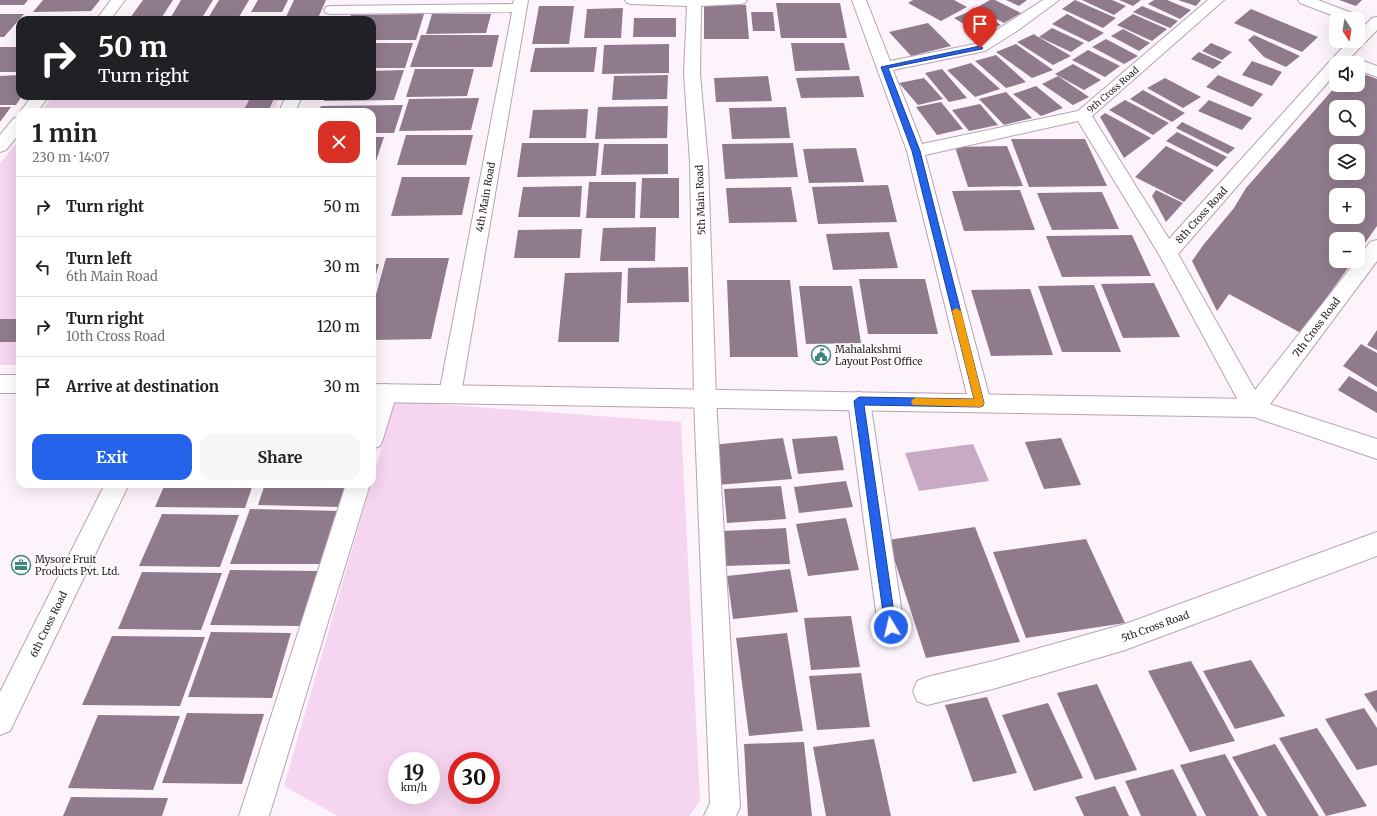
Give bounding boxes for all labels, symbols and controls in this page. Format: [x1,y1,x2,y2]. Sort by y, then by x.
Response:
pin [963,7.0,997,48]
north arrow [1329,12,1365,48]
map controls [1329,12,1365,268]
icon: arrive [969,13,991,35]
text: 50 m [98,29,167,65]
icon: right [32,32,84,84]
button: sound [1329,56,1365,92]
text: Turn right [98,64,189,87]
street label: 9th Cross Road [1085,64,1141,115]
button: search [1329,100,1365,136]
text: 1 min [32,118,97,149]
button: close [318,121,360,163]
button: layers [1329,144,1365,180]
text: 230 m · 14:07 [32,149,110,166]
street label: 4th Main Road [473,161,498,233]
street label: 5th Main Road [693,165,708,235]
street label: 8th Cross Road [1173,184,1230,246]
button: + [1329,188,1365,224]
icon: right [32,196,54,218]
text: Turn right [66,197,144,216]
text: 50 m [323,197,360,216]
button: − [1329,232,1365,268]
text: Turn left [66,249,132,268]
icon: left [32,256,54,278]
text: 30 m [323,257,360,276]
text: 6th Main Road [66,268,158,285]
street label: 7th Cross Road [1290,295,1343,360]
text: Turn right [66,309,144,328]
icon: right [32,316,54,338]
text: 120 m [317,317,360,336]
text: 10th Cross Road [66,328,165,345]
place label: Mahalakshmi Layout Post Office [835,343,922,368]
public building icon: Mahalakshmi Layout Post Office [810,344,832,366]
icon: arrive [32,376,54,398]
text: Arrive at destination [66,377,219,396]
text: 30 m [323,377,360,396]
button: Exit [32,434,192,480]
button: Share [200,434,360,480]
place label: Mysore Fruit Products Pvt. Ltd. [35,553,120,578]
office icon: Mysore Fruit Products Pvt. Ltd. [10,554,32,576]
street label: 6th Cross Road [27,589,70,659]
position arrow [870,606,912,648]
street label: 5th Cross Road [1119,608,1191,645]
speed limit sign: 30 [448,752,500,804]
text: 19 [404,760,424,785]
text: km/h [401,781,427,794]

